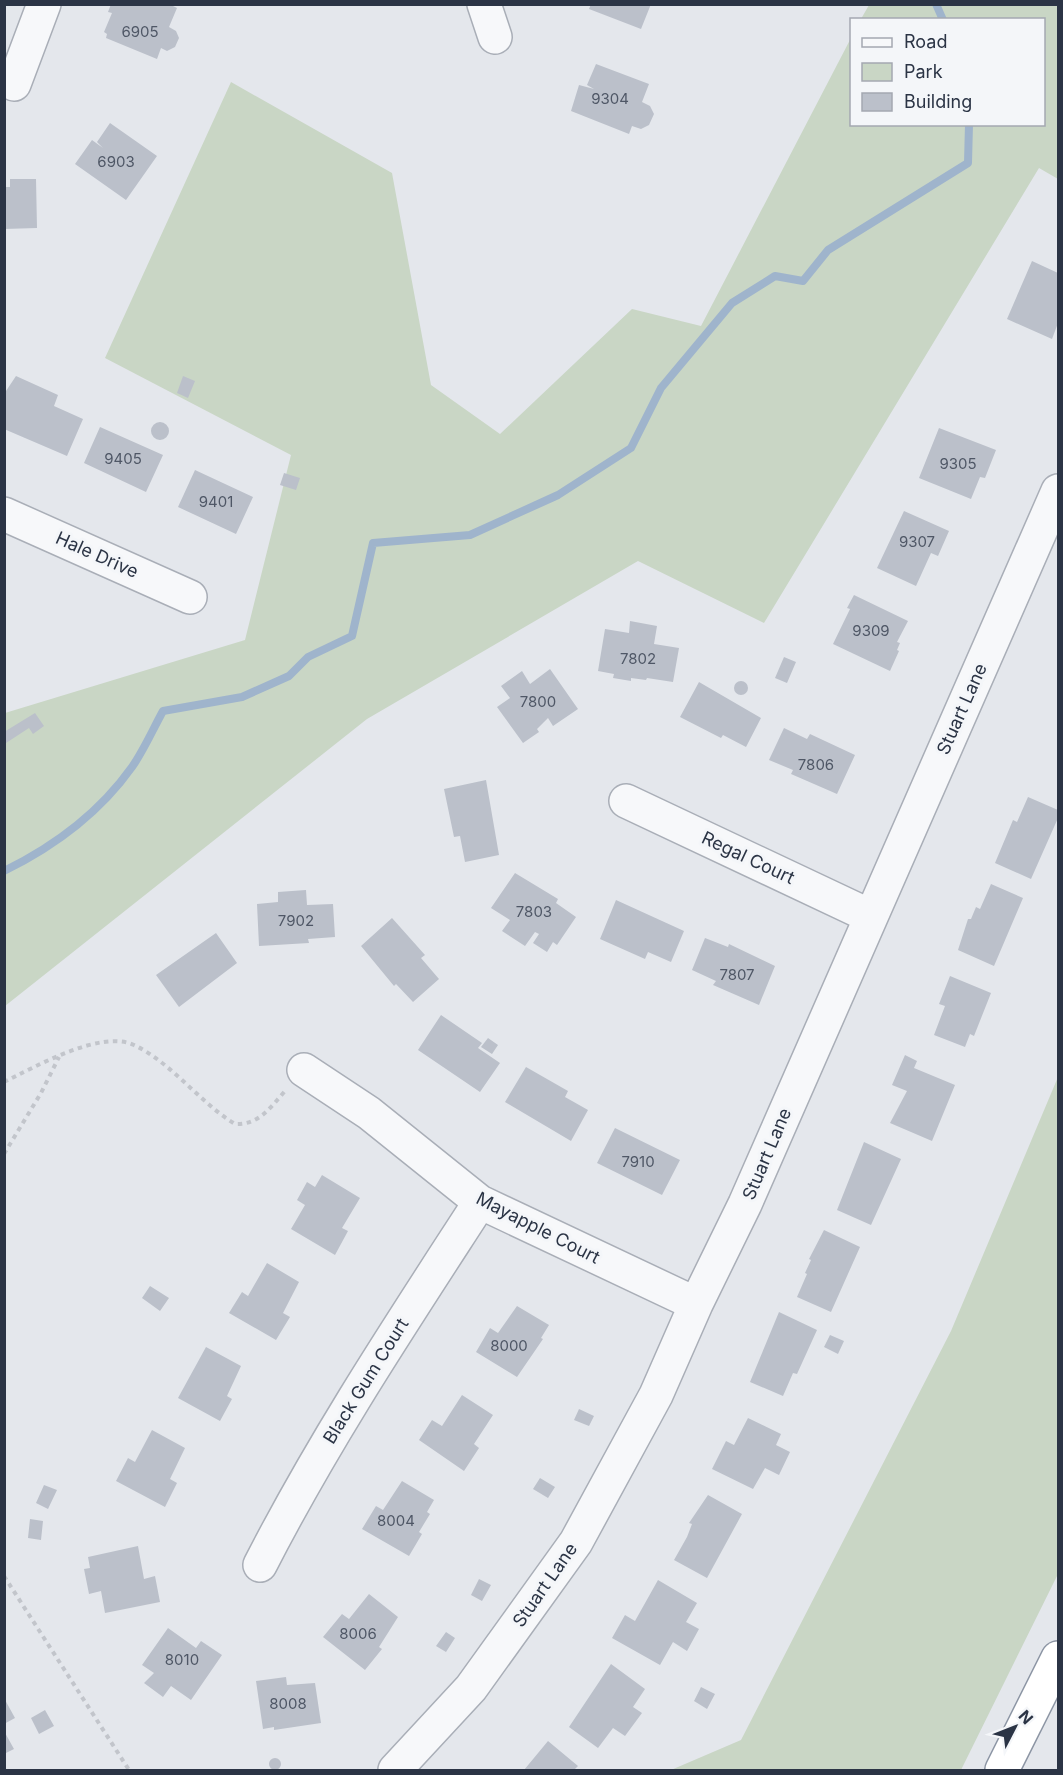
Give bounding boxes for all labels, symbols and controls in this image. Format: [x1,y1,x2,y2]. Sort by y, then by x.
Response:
legend [850,18,1045,126]
house number: 6905 [121,22,159,41]
text: Road [904,31,947,52]
text: Park [904,61,943,82]
house number: 9304 [591,89,629,108]
text: Building [904,91,972,112]
house number: 6903 [97,152,135,171]
house number: 9405 [104,449,142,468]
house number: 9305 [939,454,977,473]
house number: 9401 [199,492,233,511]
street label: Hale Drive [53,527,142,582]
house number: 9307 [899,532,935,551]
house number: 9309 [852,621,890,640]
house number: 7802 [620,649,656,668]
street label: Stuart Lane [932,660,991,758]
house number: 7800 [520,692,556,711]
house number: 7806 [798,755,834,774]
street label: Regal Court [698,827,798,888]
house number: 7803 [516,902,552,921]
house number: 7902 [278,911,314,930]
house number: 7807 [719,965,755,984]
street label: Stuart Lane [738,1105,795,1203]
house number: 7910 [621,1152,655,1171]
street label: Mayapple Court [473,1187,604,1268]
street label: Black Gum Court [319,1314,413,1447]
house number: 8000 [490,1336,528,1355]
house number: 8004 [377,1511,415,1530]
street label: Stuart Lane [508,1539,581,1631]
house number: 8006 [339,1624,377,1643]
house number: 8010 [165,1650,199,1669]
house number: 8008 [269,1694,307,1713]
north arrow [985,1697,1045,1757]
text: N [1015,1706,1038,1728]

